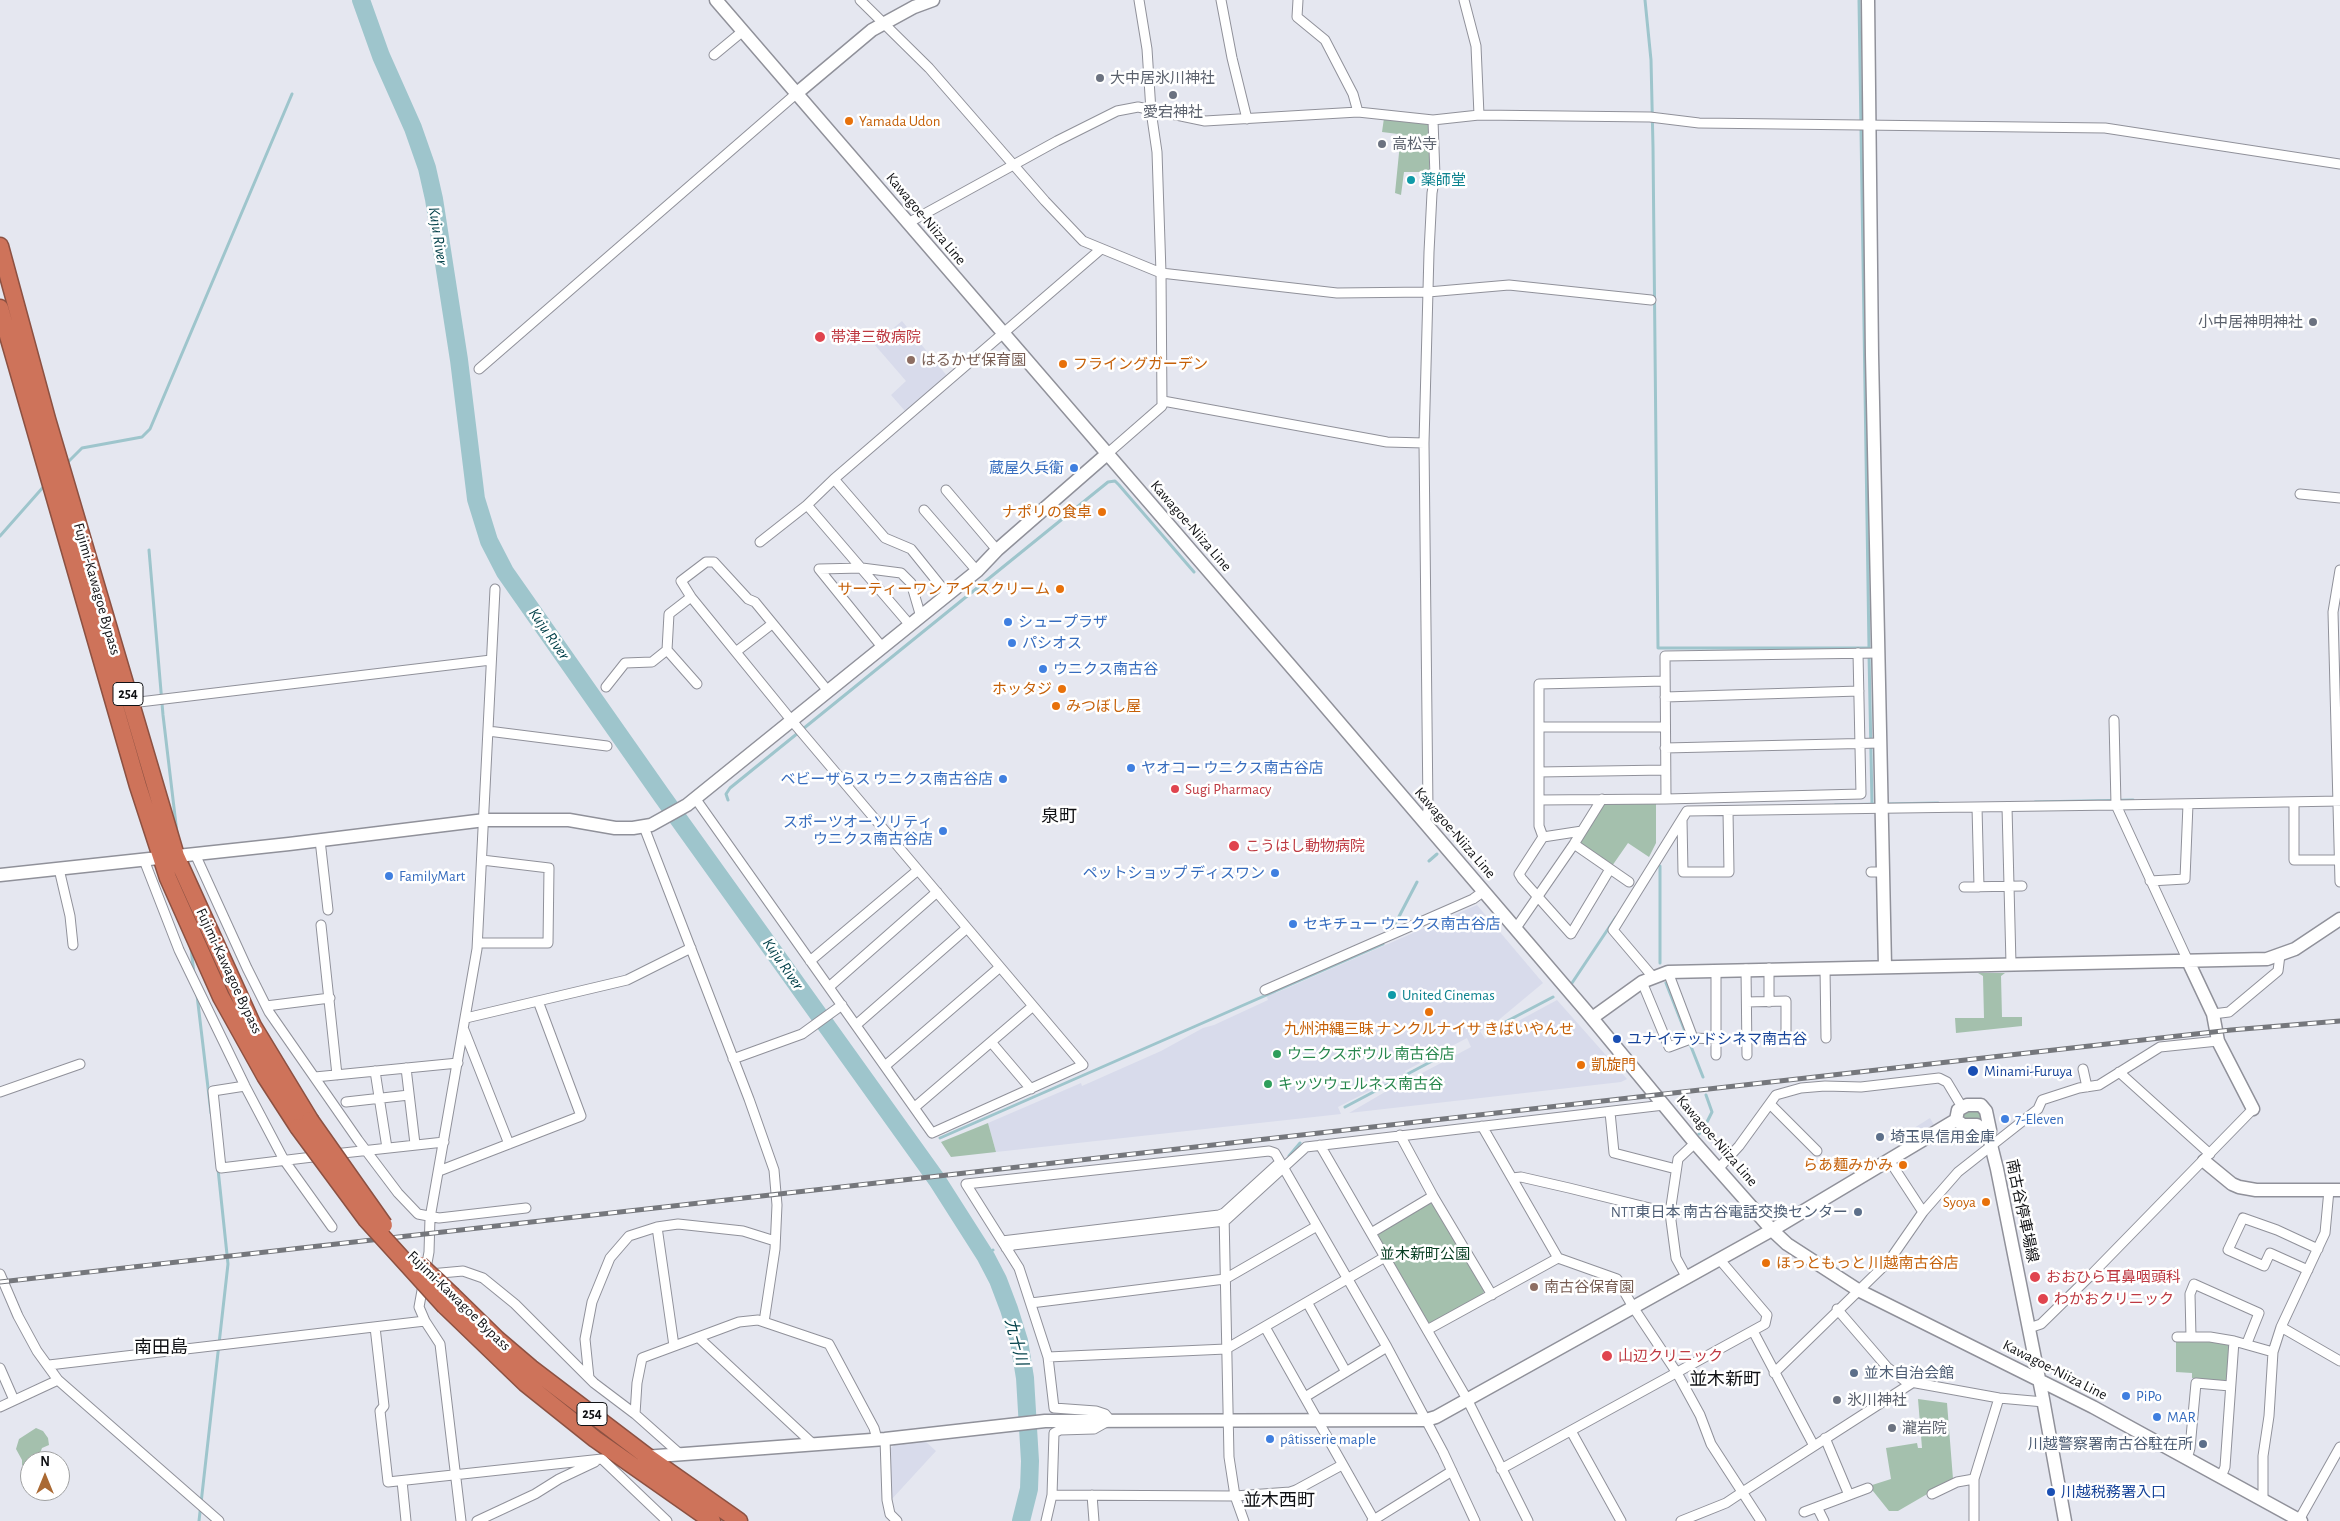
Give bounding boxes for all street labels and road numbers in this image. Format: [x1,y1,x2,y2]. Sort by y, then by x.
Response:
street label: Kawagoe-Niiza Line [882,169,970,269]
street label: Kawagoe-Niiza Line [1147,477,1235,575]
street label: Fujimi-Kawagoe Bypass [70,521,124,657]
road number: 254 [113,682,143,706]
street label: Kawagoe-Niiza Line [1411,784,1499,882]
street label: Fujimi-Kawagoe Bypass [192,905,266,1037]
street label: Kawagoe-Niiza Line [1673,1092,1761,1190]
street label: 南古谷停車場線 [2002,1158,2042,1264]
street label: Fujimi-Kawagoe Bypass [404,1247,514,1355]
street label: Kawagoe-Niiza Line [2000,1336,2110,1404]
road number: 254 [577,1402,607,1426]

